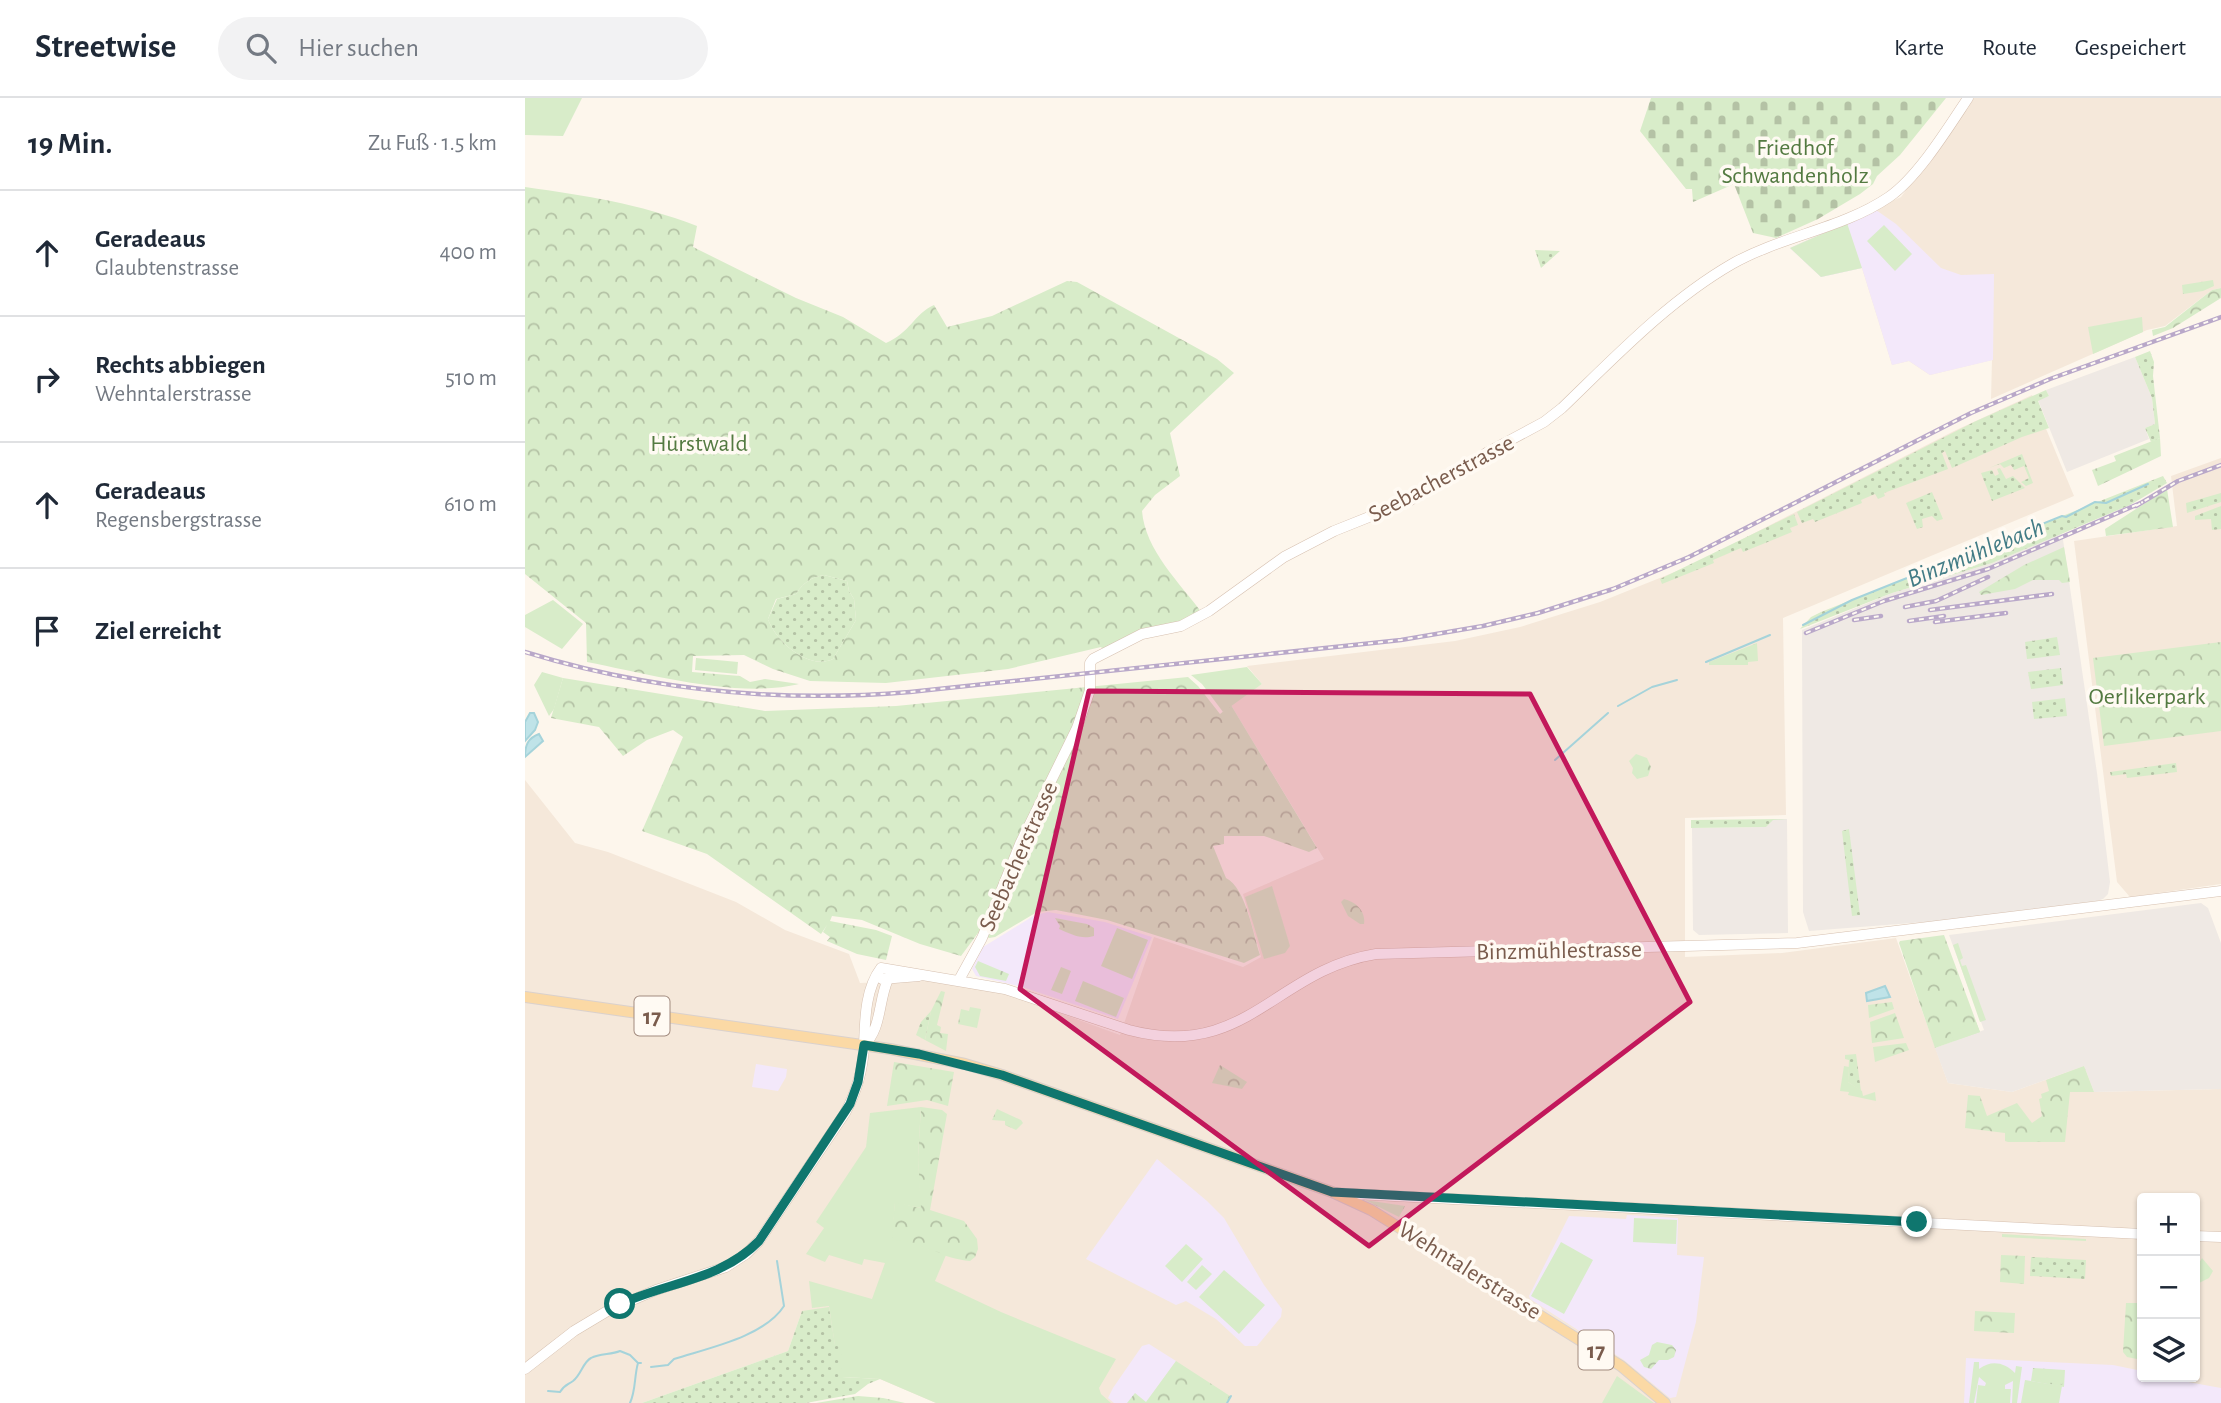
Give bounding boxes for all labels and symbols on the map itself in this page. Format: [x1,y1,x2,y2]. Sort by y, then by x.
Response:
park label: Friedhof Schwandenholz [1721,136,1869,188]
street label: Seebacherstrasse [1365,431,1518,527]
park label: Hürstwald [650,432,748,456]
water label: Binzmühlebach [1903,514,2047,592]
park label: Oerlikerpark [2089,685,2206,709]
street label: Seebacherstrasse [975,778,1063,935]
street label: Binzmühlestrasse [1476,938,1642,964]
road number: 17 [635,996,669,1035]
route end [1901,1206,1932,1237]
street label: Wehntalerstrasse [1394,1217,1545,1324]
route start [604,1288,635,1319]
road number: 17 [1579,1330,1613,1370]

